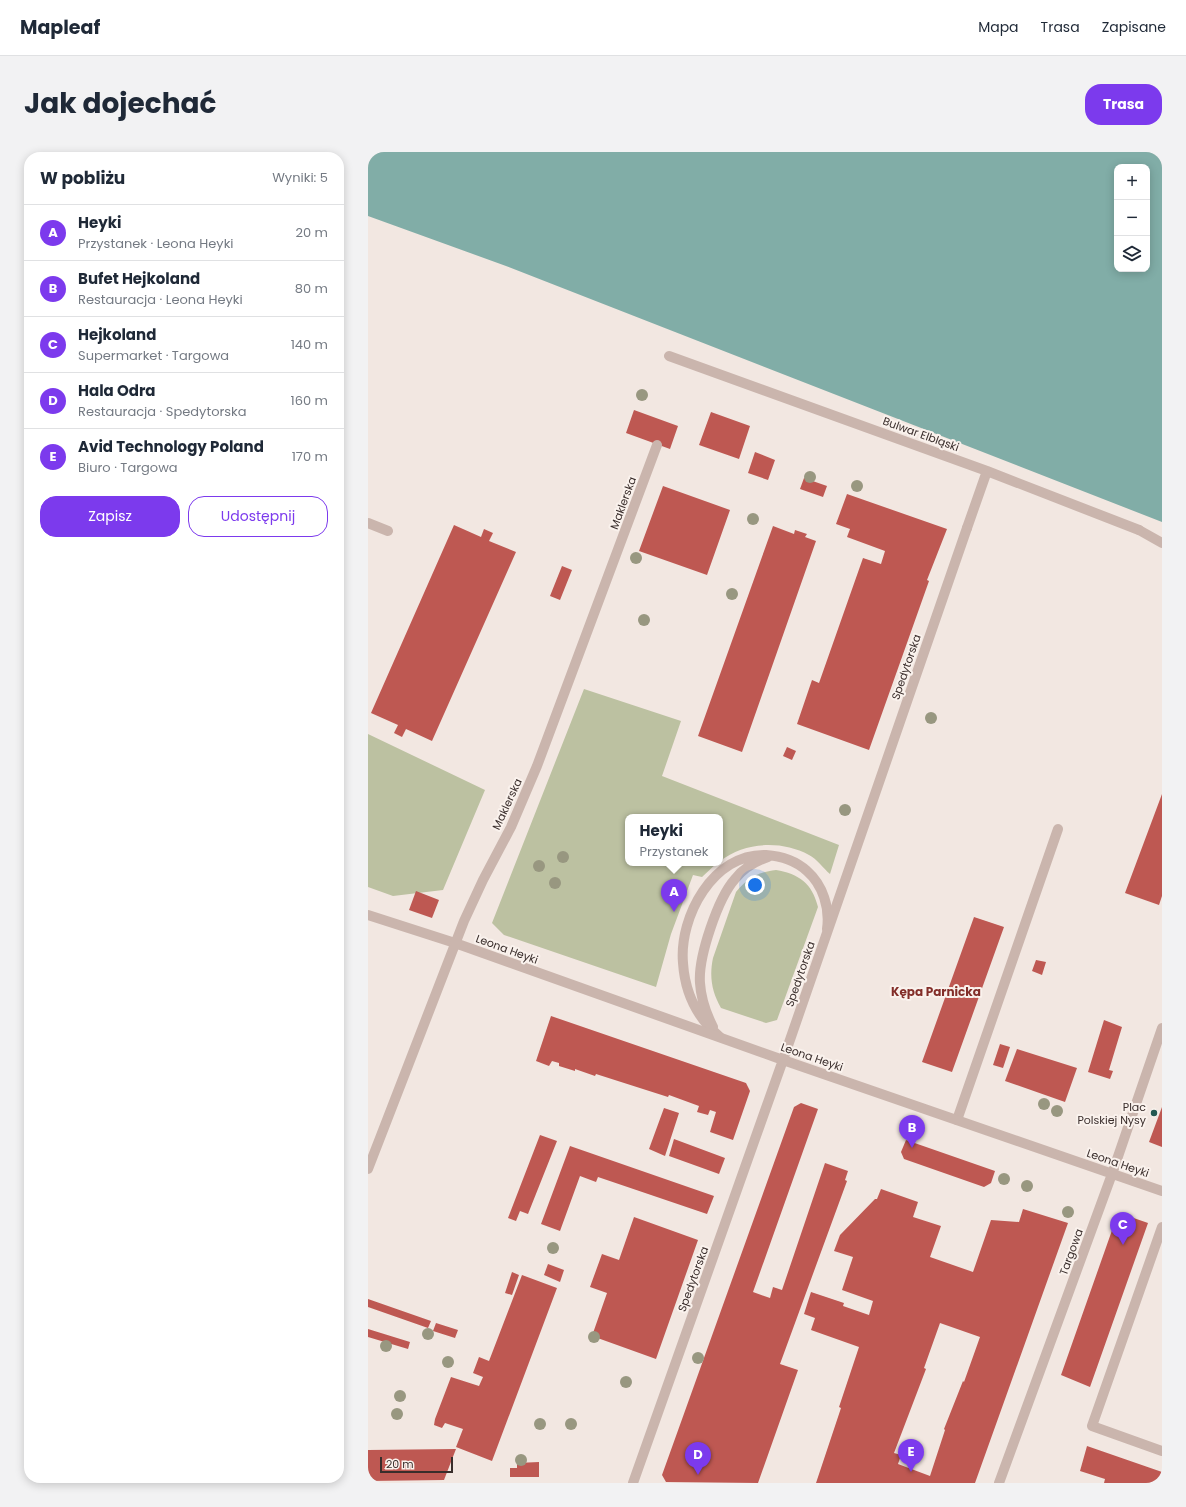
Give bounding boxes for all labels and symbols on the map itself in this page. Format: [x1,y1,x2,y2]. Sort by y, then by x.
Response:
street label: Bulwar Elbląski [881,413,962,455]
street label: Maklerska [606,474,640,532]
street label: Spedytorska [887,632,925,702]
street label: Maklerska [488,776,526,832]
your location [745,875,765,895]
pin: A [661,879,687,912]
street label: Leona Heyki [474,930,541,968]
street label: Spedytorska [781,939,819,1009]
district label: Kępa Parnicka [891,983,981,1000]
street label: Leona Heyki [779,1039,846,1075]
place label: Plac Polskiej Nysy [1077,1099,1147,1128]
marker: Plac Polskiej Nysy [1149,1108,1159,1118]
pin: B [899,1115,925,1148]
street label: Leona Heyki [1085,1145,1152,1181]
pin: C [1110,1212,1136,1245]
street label: Targowa [1055,1227,1087,1277]
street label: Spedytorska [674,1244,712,1314]
pin: E [898,1439,924,1472]
pin: D [685,1442,711,1475]
scale bar [380,1455,453,1474]

